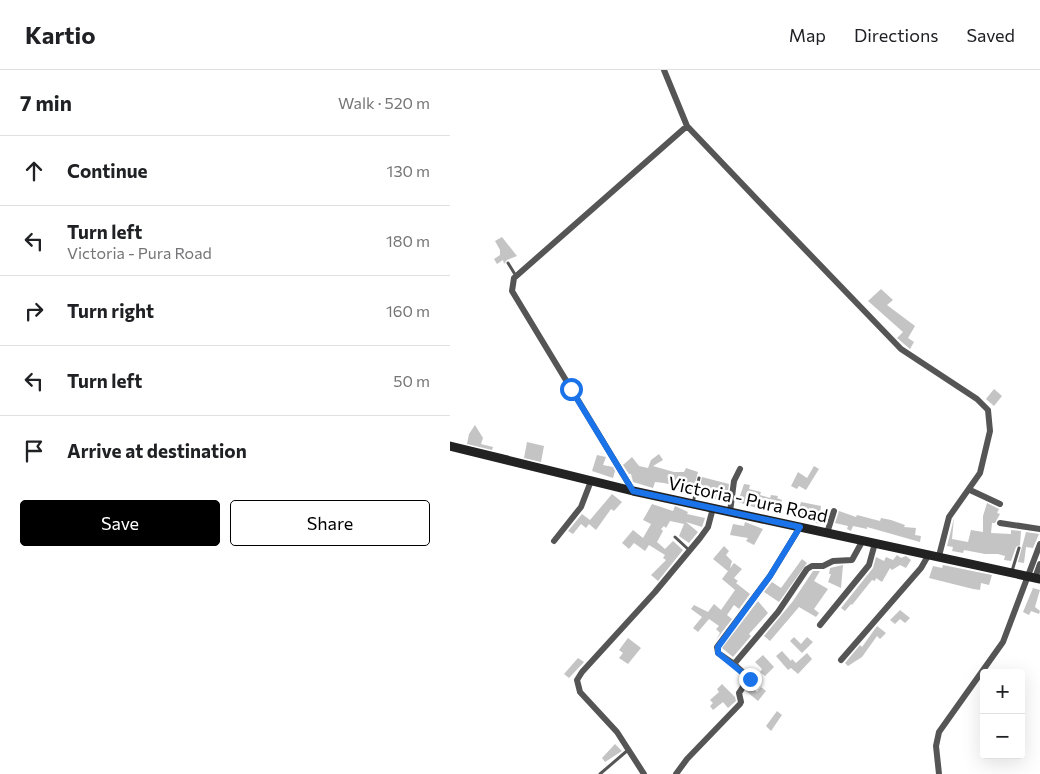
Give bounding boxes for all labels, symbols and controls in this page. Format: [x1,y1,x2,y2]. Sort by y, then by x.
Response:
text: Kartio [25,20,95,49]
text: Map [789,24,826,46]
text: Directions [854,24,938,46]
text: Saved [966,24,1015,46]
text: 7 min [20,90,72,115]
text: Walk · 520 m [338,93,430,112]
icon: ahead [20,157,48,185]
text: Continue [67,159,147,182]
text: 130 m [387,161,430,180]
text: Turn left [67,220,142,243]
icon: left [20,227,48,255]
text: 180 m [386,231,430,250]
text: Victoria - Pura Road [67,243,212,262]
icon: right [20,297,48,325]
text: Turn right [67,299,154,322]
text: 160 m [386,301,430,320]
icon: left [20,367,48,395]
text: Turn left [67,369,142,392]
text: 50 m [393,371,430,390]
route start [560,378,583,401]
icon: arrive [20,437,48,465]
text: Arrive at destination [67,439,247,462]
street label: Victoria - Pura Road [666,471,830,527]
button: Save [20,500,220,546]
button: Share [230,500,430,546]
route end [739,668,762,691]
map controls [980,669,1025,759]
button: + [980,669,1025,714]
button: − [980,714,1025,759]

